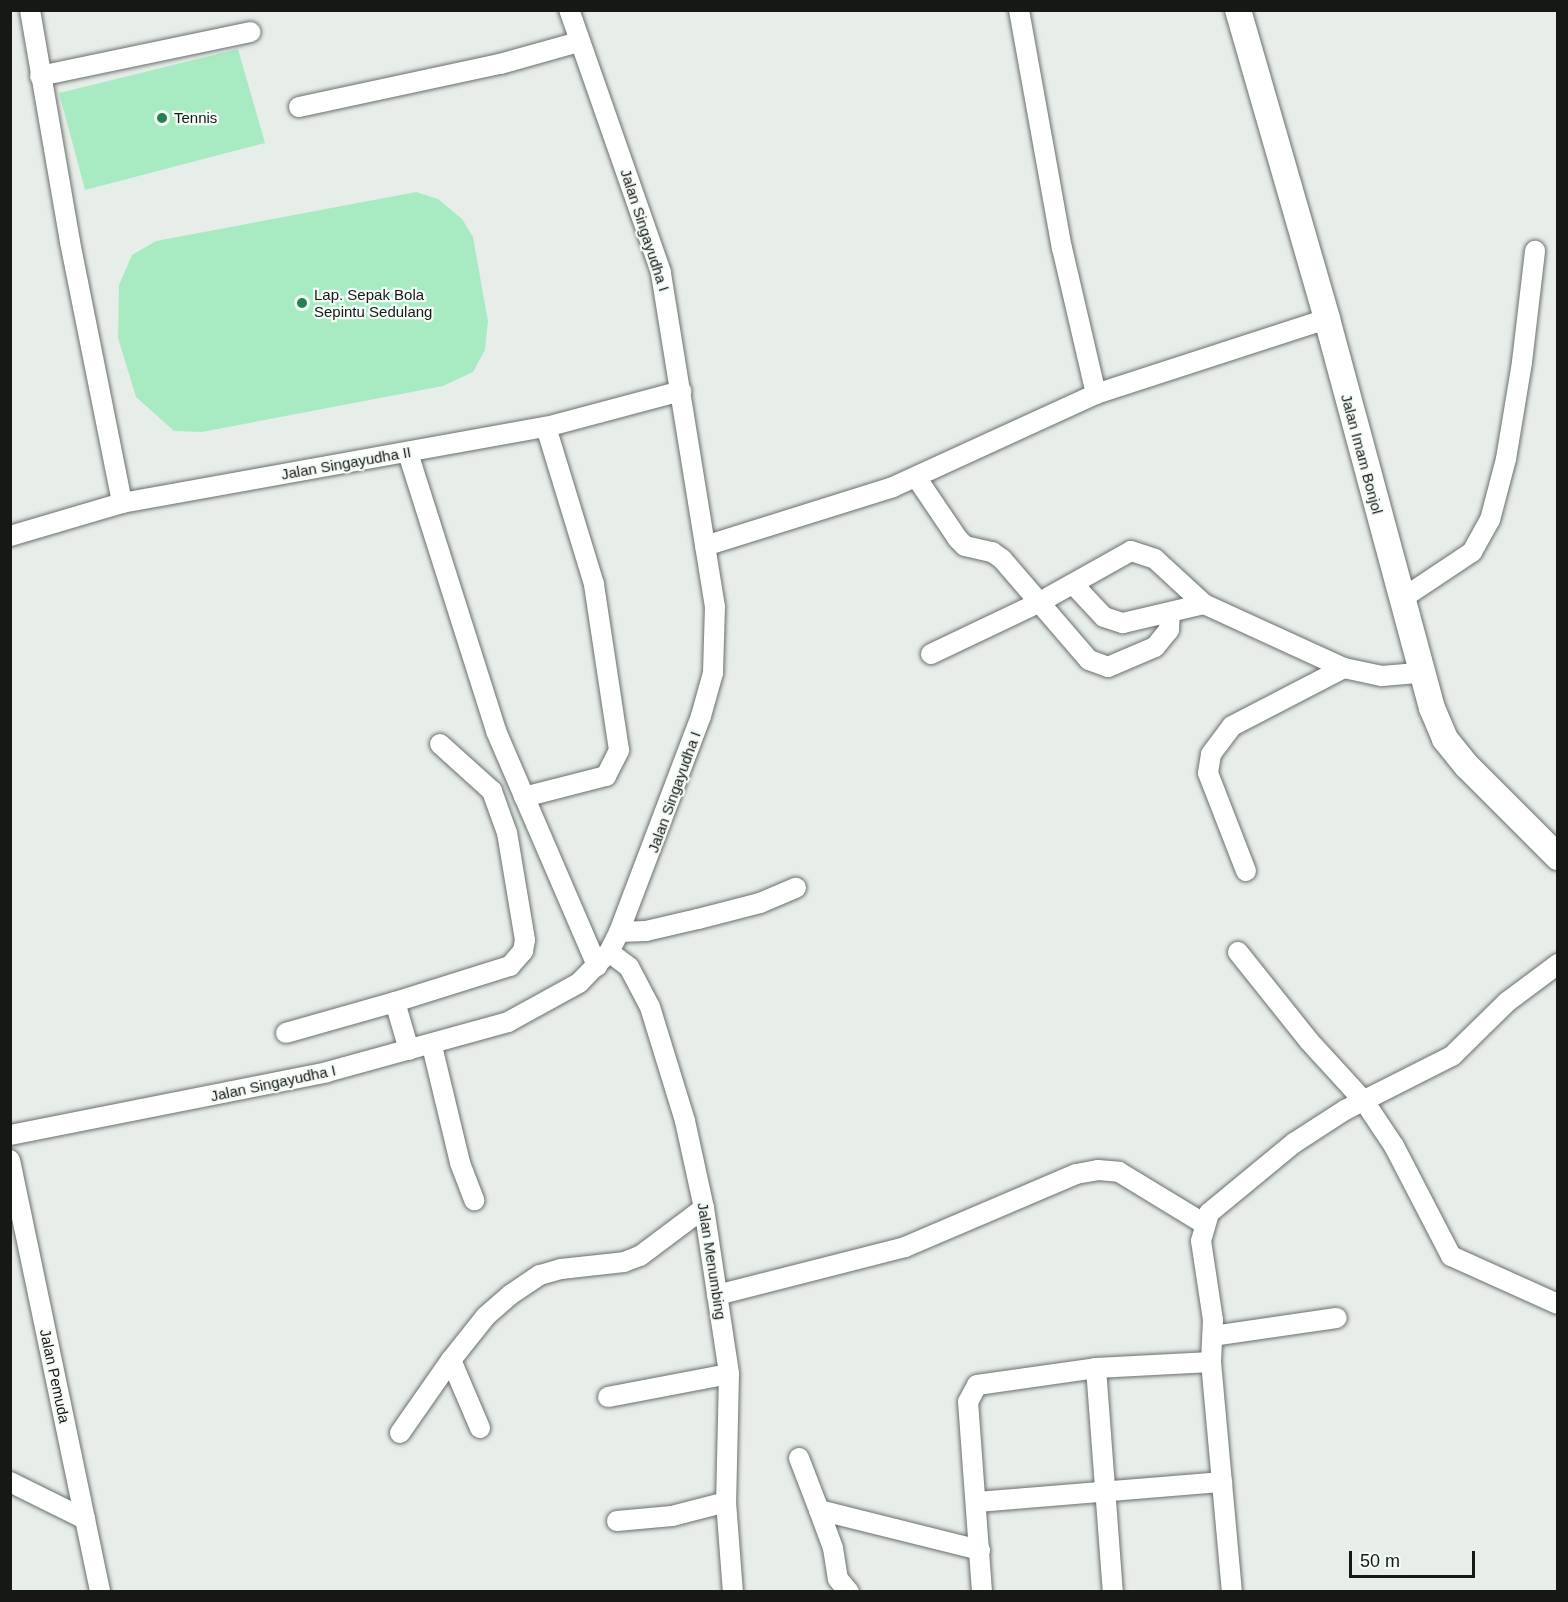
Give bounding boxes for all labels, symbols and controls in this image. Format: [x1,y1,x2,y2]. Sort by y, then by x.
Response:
place label: Tennis [174,109,217,127]
marker: Tennis [155,111,169,125]
street label: Jalan Singayudha I [617,167,673,293]
place label: Lap. Sepak Bola Sepintu Sedulang [314,285,432,320]
marker: Lap. Sepak Bola Sepintu Sedulang [295,296,309,310]
street label: Jalan Imam Bonjol [1337,392,1387,516]
street label: Jalan Singayudha II [280,443,412,483]
street label: Jalan Singayudha I [644,729,704,855]
street label: Jalan Singayudha I [209,1061,337,1105]
street label: Jalan Menumbing [694,1201,730,1321]
street label: Jalan Pemuda [36,1327,74,1425]
scale bar [1352,1539,1478,1577]
text: 50 m [1360,1551,1400,1571]

